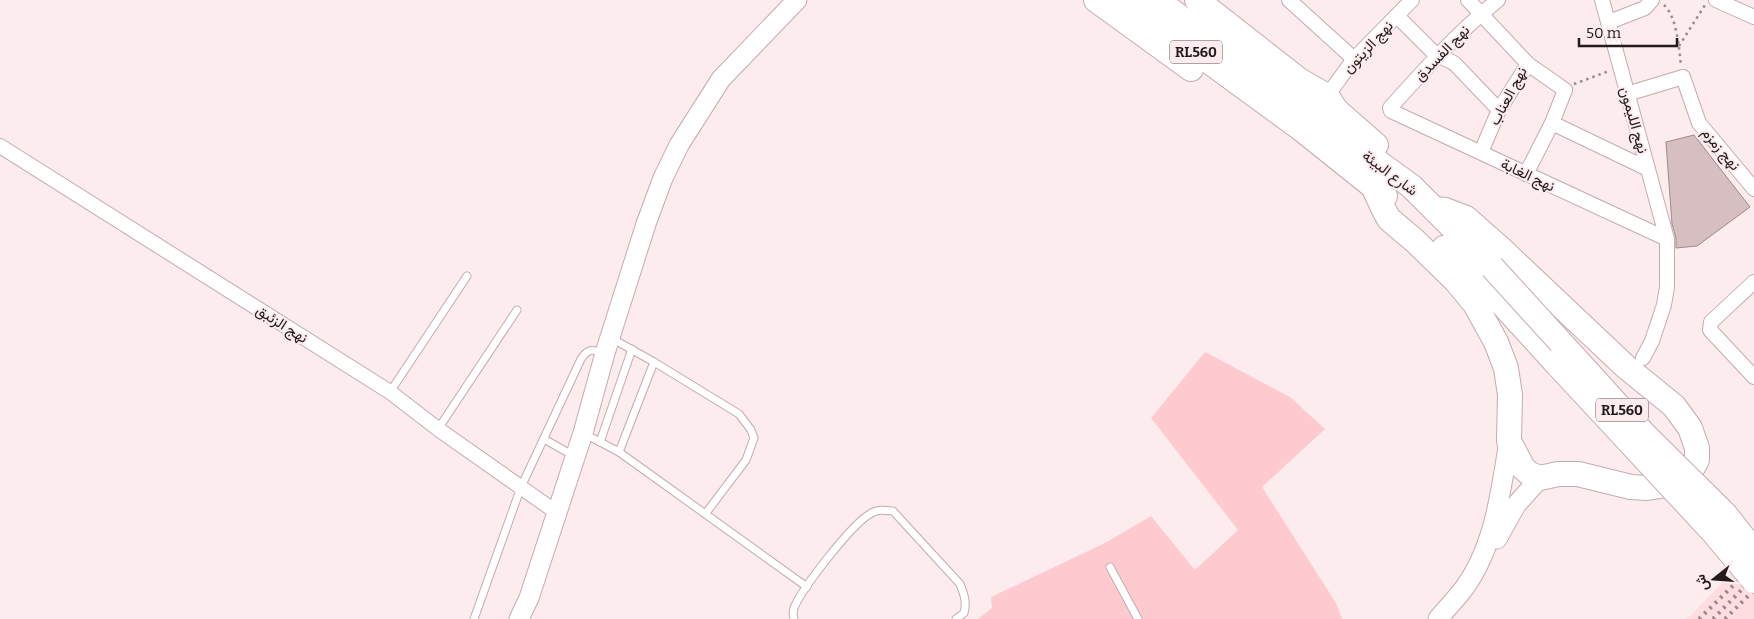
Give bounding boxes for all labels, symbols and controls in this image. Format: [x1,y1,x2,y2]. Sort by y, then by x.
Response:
scale bar [1579,15,1676,47]
street label: نهج الزيتون [1339,17,1398,78]
street label: نهج الفسدق [1411,21,1475,86]
text: 50 m [1586,24,1622,42]
road number: RL560 [1170,41,1222,64]
street label: نهج العناب [1485,64,1533,129]
street label: نهج الليمون [1614,85,1652,156]
street label: نهج زمزم [1696,124,1744,175]
street label: شارع البيئة [1358,146,1421,201]
street label: نهج الغابة [1497,155,1558,197]
street label: نهج الزئبق [252,301,311,349]
road number: RL560 [1596,398,1648,422]
north arrow [1689,554,1739,604]
text: ش [1691,572,1713,593]

